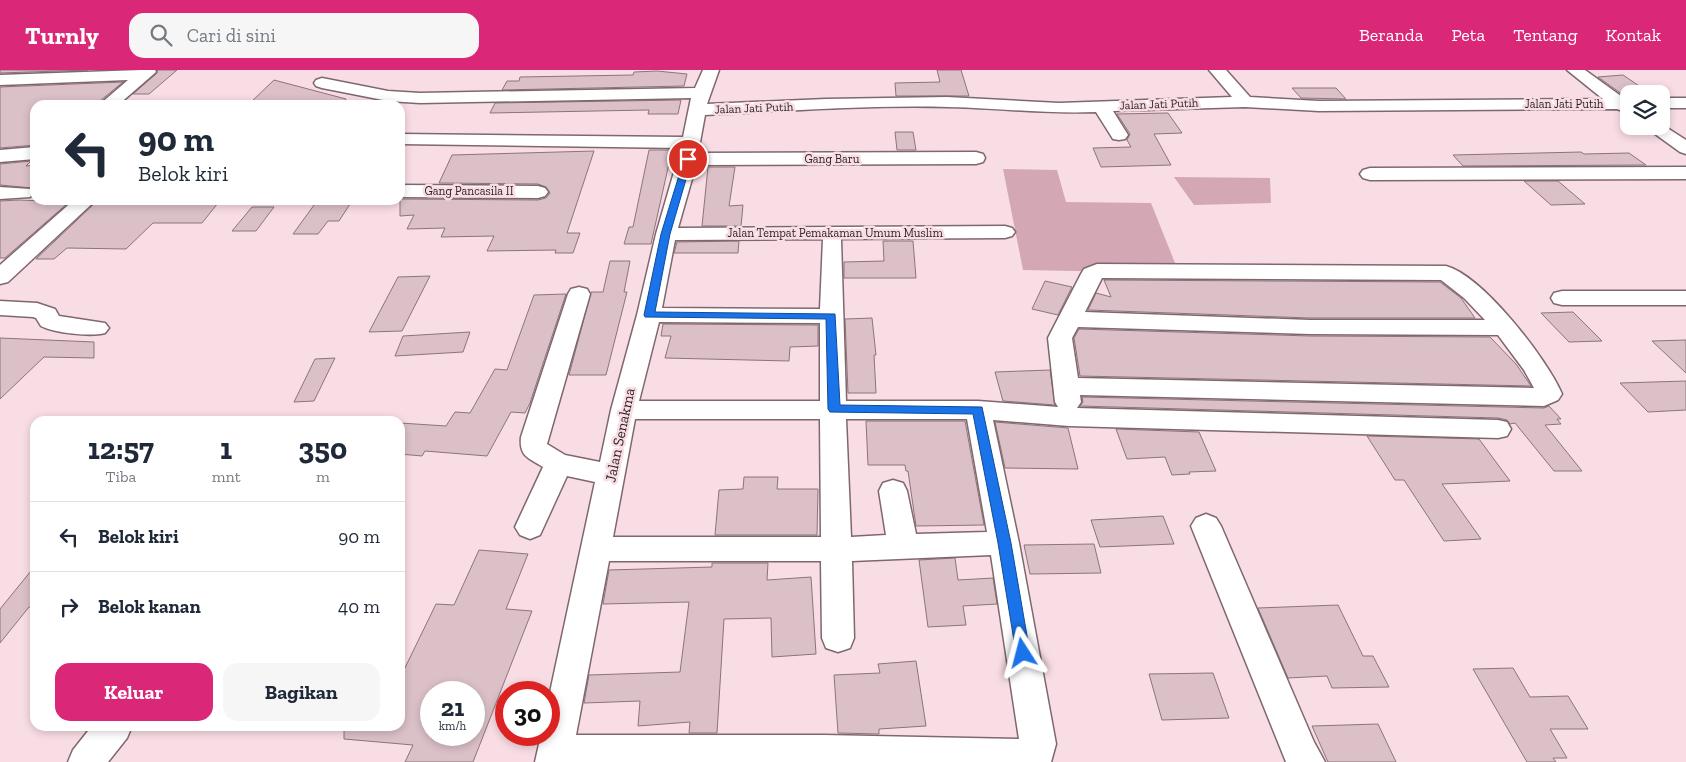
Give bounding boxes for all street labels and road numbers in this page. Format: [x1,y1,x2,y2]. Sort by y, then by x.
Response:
street label: Jalan Jati Putih [1119,96,1199,112]
street label: Jalan Jati Putih [1525,97,1604,111]
street label: Jalan Jati Putih [714,100,794,116]
street label: Gang Baru [804,152,860,166]
street label: Gang Pancasila II [424,184,514,198]
street label: Jalan Tempat Pemakaman Umum Muslim [727,226,943,240]
street label: Jalan Senakma [601,386,639,484]

